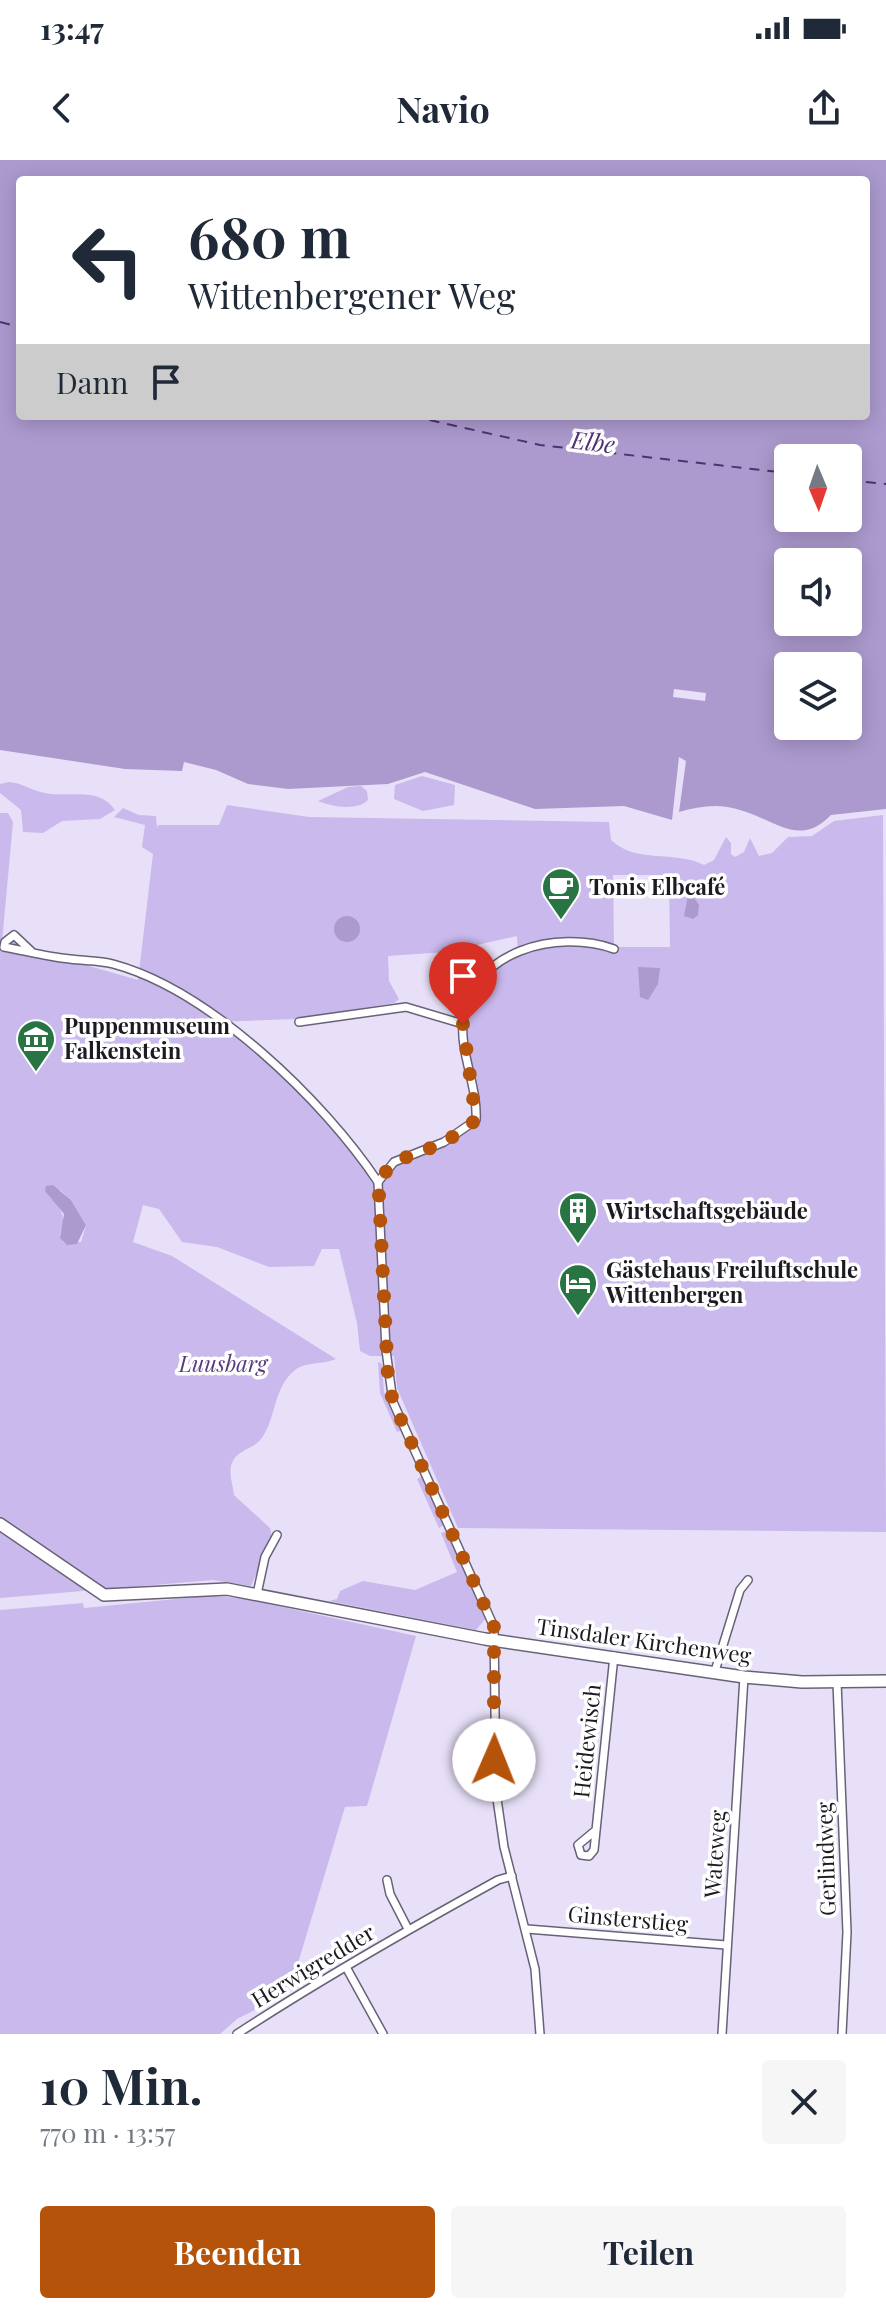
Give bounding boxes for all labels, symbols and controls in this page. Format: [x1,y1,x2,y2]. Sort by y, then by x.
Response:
text: 13:47 [40,8,104,48]
text: Navio [396,84,490,132]
icon: back [40,86,84,130]
icon: share [802,86,846,130]
text: 680 m [188,198,351,273]
icon: left [56,208,160,312]
text: Wittenbergener Weg [188,270,515,318]
icon: arrive [144,360,188,404]
text: Dann [56,362,128,402]
water label: Elbe [569,422,617,460]
north arrow [774,444,862,532]
map controls [774,444,862,740]
button: sound [774,548,862,636]
button: layers [774,652,862,740]
cafe icon: Tonis Elbcafé [540,866,582,921]
place label: Tonis Elbcafé [589,871,725,901]
pin [429,942,497,1024]
icon: arrive [441,954,485,998]
place label: Puppenmuseum Falkenstein [64,1010,230,1065]
museum icon: Puppenmuseum Falkenstein [15,1018,57,1073]
building icon: Wirtschaftsgebäude [557,1190,599,1245]
place label: Wirtschaftsgebäude [605,1195,808,1225]
place label: Gästehaus Freiluftschule Wittenbergen [605,1254,858,1309]
hotel icon: Gästehaus Freiluftschule Wittenbergen [557,1262,599,1317]
park label: Luusbarg [178,1348,269,1378]
street label: Tinsdaler Kirchenweg [535,1610,754,1670]
street label: Heidewisch [565,1682,607,1799]
position arrow [452,1718,536,1802]
street label: Gerlindweg [808,1801,842,1917]
street label: Wateweg [696,1809,732,1900]
street label: Ginsterstieg [567,1898,690,1938]
street label: Herwigredder [245,1916,380,2014]
text: 10 Min. [40,2053,203,2117]
button: close [762,2060,846,2144]
text: 770 m · 13:57 [40,2115,175,2150]
button: Beenden [40,2206,435,2298]
button: Teilen [451,2206,846,2298]

